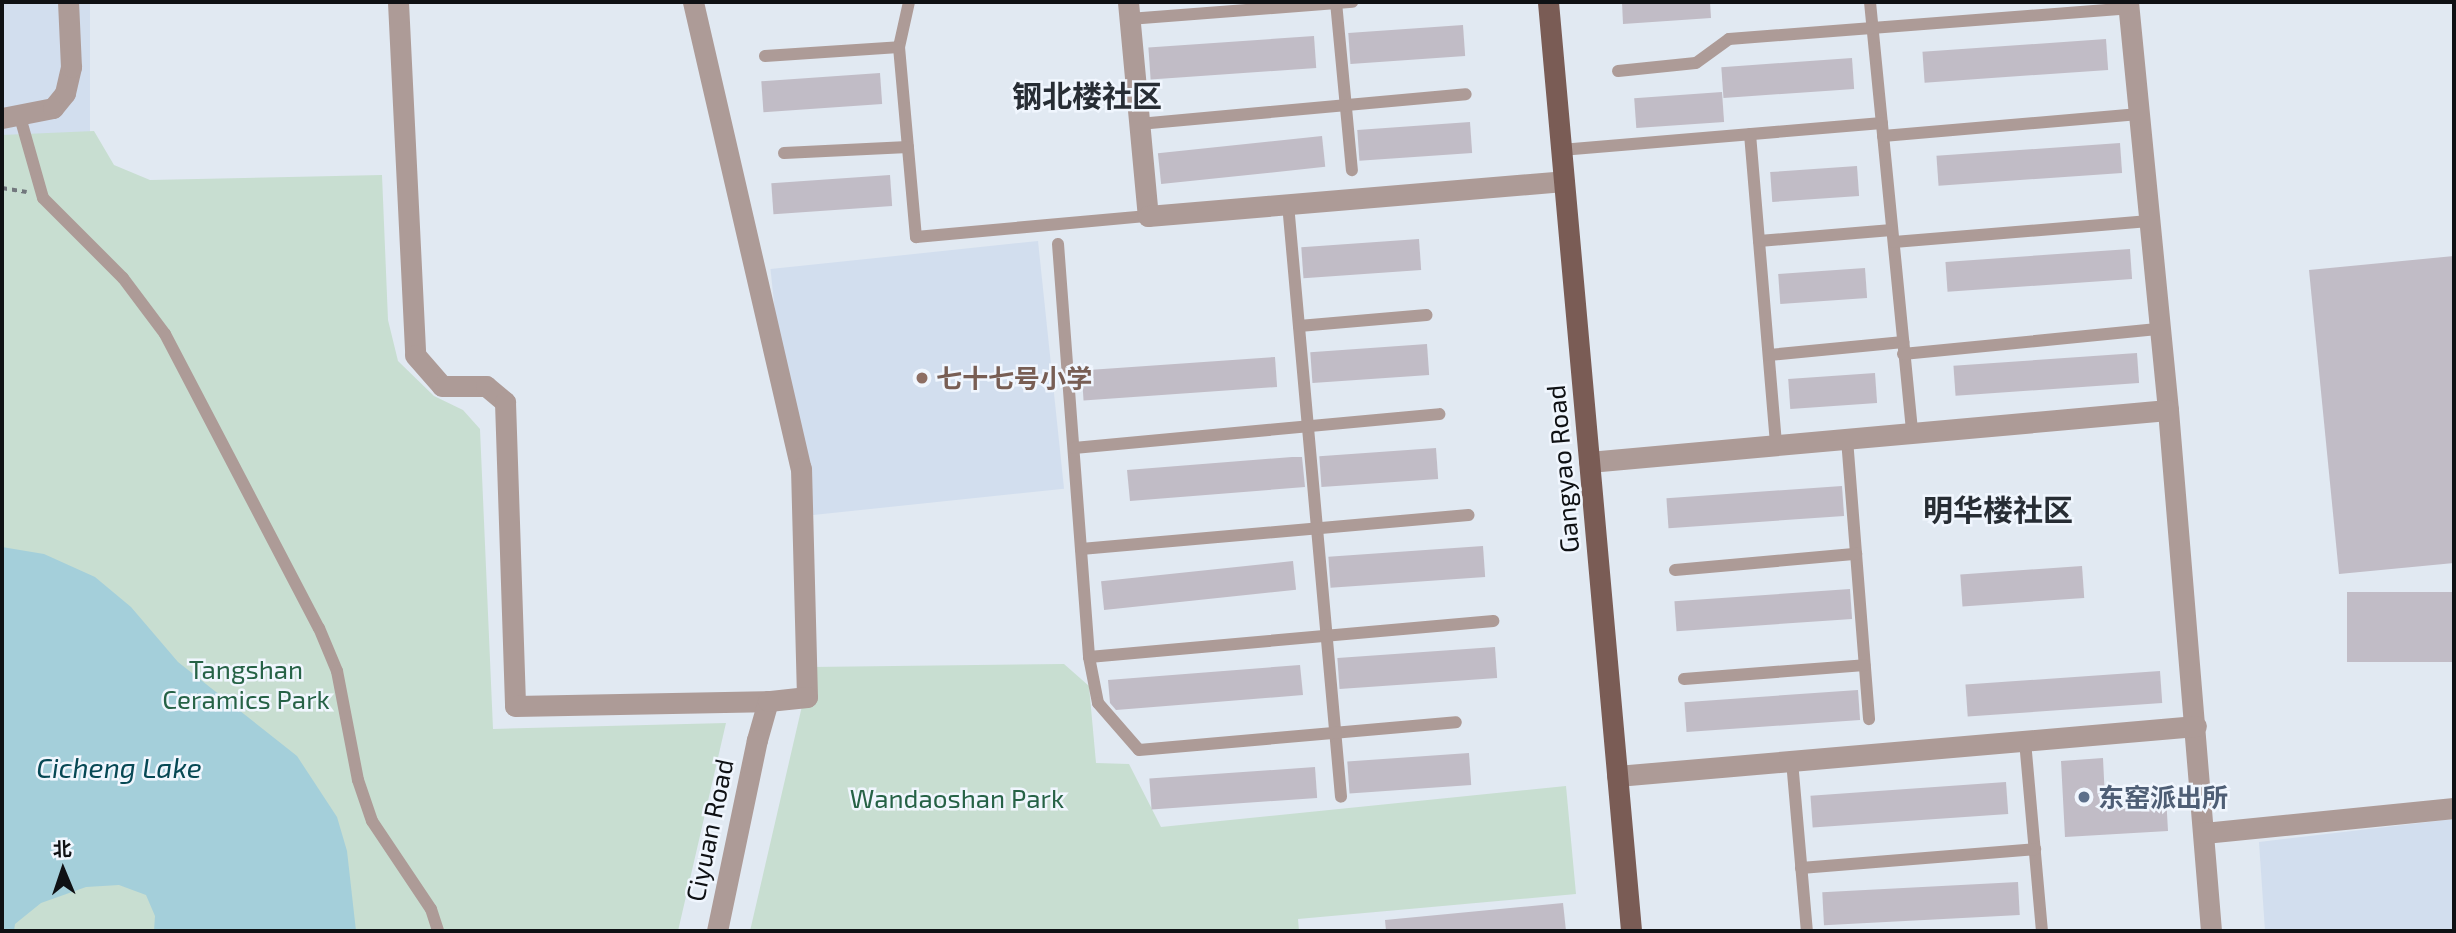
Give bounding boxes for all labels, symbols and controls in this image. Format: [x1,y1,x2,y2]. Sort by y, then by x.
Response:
district label: 钢北楼社区 [1012,77,1162,113]
place label: 七十七号小学 [936,362,1092,394]
marker: 七十七号小学 [914,370,930,386]
street label: Gangyao Road [1539,384,1585,554]
district label: 明华楼社区 [1923,491,2073,527]
park label: Tangshan Ceramics Park [162,653,330,714]
water label: Cicheng Lake [36,750,202,784]
street label: Ciyuan Road [679,756,739,904]
place label: 东窑派出所 [2098,781,2228,813]
park label: Wandaoshan Park [850,782,1064,814]
marker: 东窑派出所 [2076,789,2092,805]
north arrow [28,835,98,905]
text: 北 [52,837,72,860]

